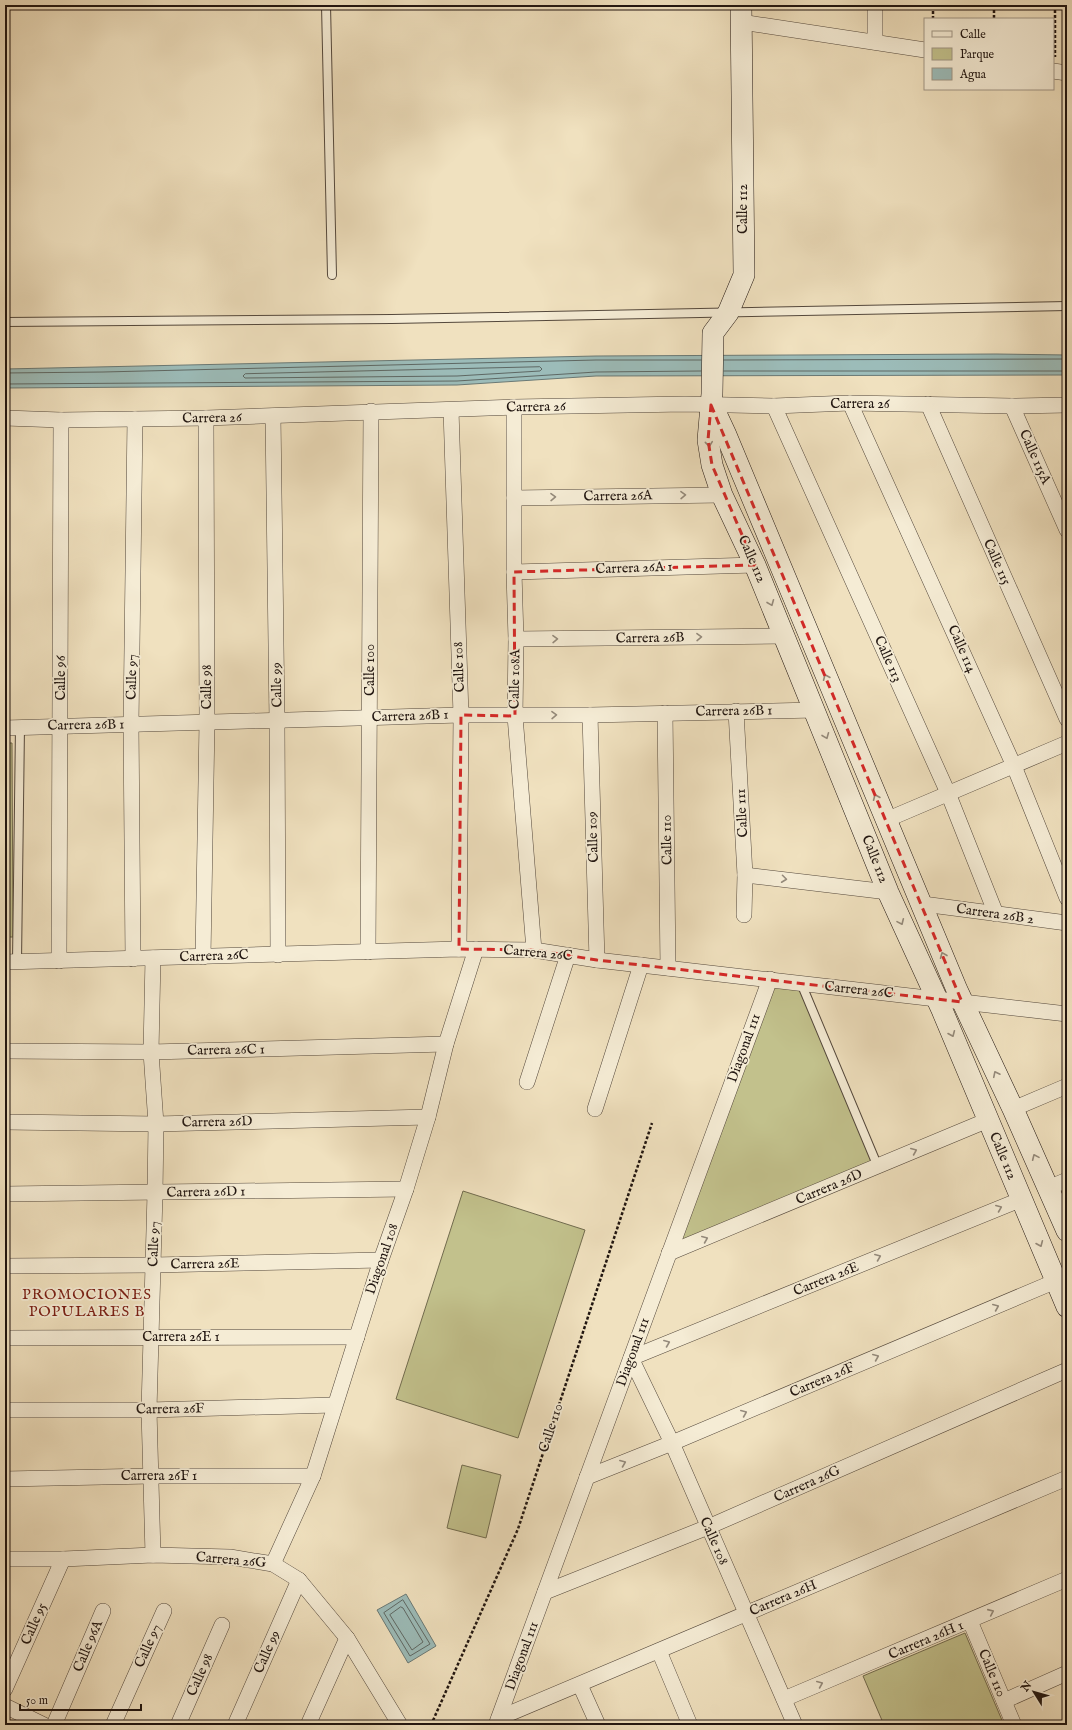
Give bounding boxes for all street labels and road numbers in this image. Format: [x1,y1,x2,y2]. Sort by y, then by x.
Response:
street label: Calle 112 [734,184,752,234]
street label: Carrera 26 [830,395,891,413]
street label: Carrera 26 [506,397,567,417]
street label: Carrera 26 [182,408,243,428]
street label: Calle 115A [1015,427,1055,488]
street label: Carrera 26A [583,486,653,506]
street label: Calle 112 [734,532,771,586]
street label: Calle 115 [979,536,1015,588]
street label: Carrera 26A 1 [595,558,673,578]
street label: Calle 114 [944,622,981,676]
street label: Carrera 26B [615,628,685,648]
street label: Calle 113 [870,633,906,685]
street label: Calle 108 [449,641,469,693]
street label: Calle 100 [361,644,379,696]
street label: Calle 108A [505,648,525,709]
street label: Calle 96 [52,654,70,701]
street label: Calle 97 [123,654,141,700]
street label: Calle 99 [268,662,286,708]
street label: Calle 98 [198,665,216,709]
street label: Carrera 26B 1 [695,701,773,721]
street label: Carrera 26B 1 [371,706,449,726]
street label: Carrera 26B 1 [47,715,125,735]
street label: Calle 111 [732,788,752,838]
street label: Calle 109 [583,811,603,863]
street label: Calle 110 [658,815,676,865]
street label: Calle 112 [857,832,893,886]
street label: Carrera 26B 2 [955,900,1035,928]
street label: Carrera 26C [503,941,573,965]
street label: Carrera 26C [179,946,249,966]
street label: Carrera 26C [823,977,895,1003]
street label: Diagonal 111 [723,1011,765,1085]
street label: Carrera 26C 1 [187,1040,265,1060]
street label: Carrera 26D [181,1112,253,1132]
street label: Calle 112 [985,1129,1021,1183]
street label: Carrera 26D [793,1165,865,1209]
street label: Carrera 26D 1 [166,1182,246,1202]
street label: Calle 97 [144,1221,164,1267]
street label: Diagonal 108 [361,1221,403,1297]
street label: Carrera 26E [170,1254,240,1274]
street label: Carrera 26E [791,1258,862,1300]
street label: Diagonal 111 [612,1315,654,1389]
street label: Carrera 26E 1 [142,1328,220,1346]
street label: Carrera 26F [787,1358,857,1402]
street label: Carrera 26F [136,1399,204,1419]
street label: Calle 110 [535,1401,567,1455]
street label: Carrera 26G [771,1461,844,1507]
street label: Carrera 26F 1 [121,1467,197,1485]
street label: Calle 108 [695,1514,733,1568]
street label: Carrera 26G [195,1548,268,1572]
street label: Carrera 26H [747,1576,819,1620]
street label: Calle 95 [17,1600,51,1648]
street label: Carrera 26H 1 [886,1616,966,1664]
street label: Calle 96A [69,1617,107,1675]
street label: Diagonal 111 [501,1619,543,1693]
street label: Calle 97 [130,1621,166,1671]
street label: Calle 99 [250,1628,284,1676]
street label: Calle 110 [974,1646,1010,1700]
street label: Calle 98 [183,1651,217,1699]

